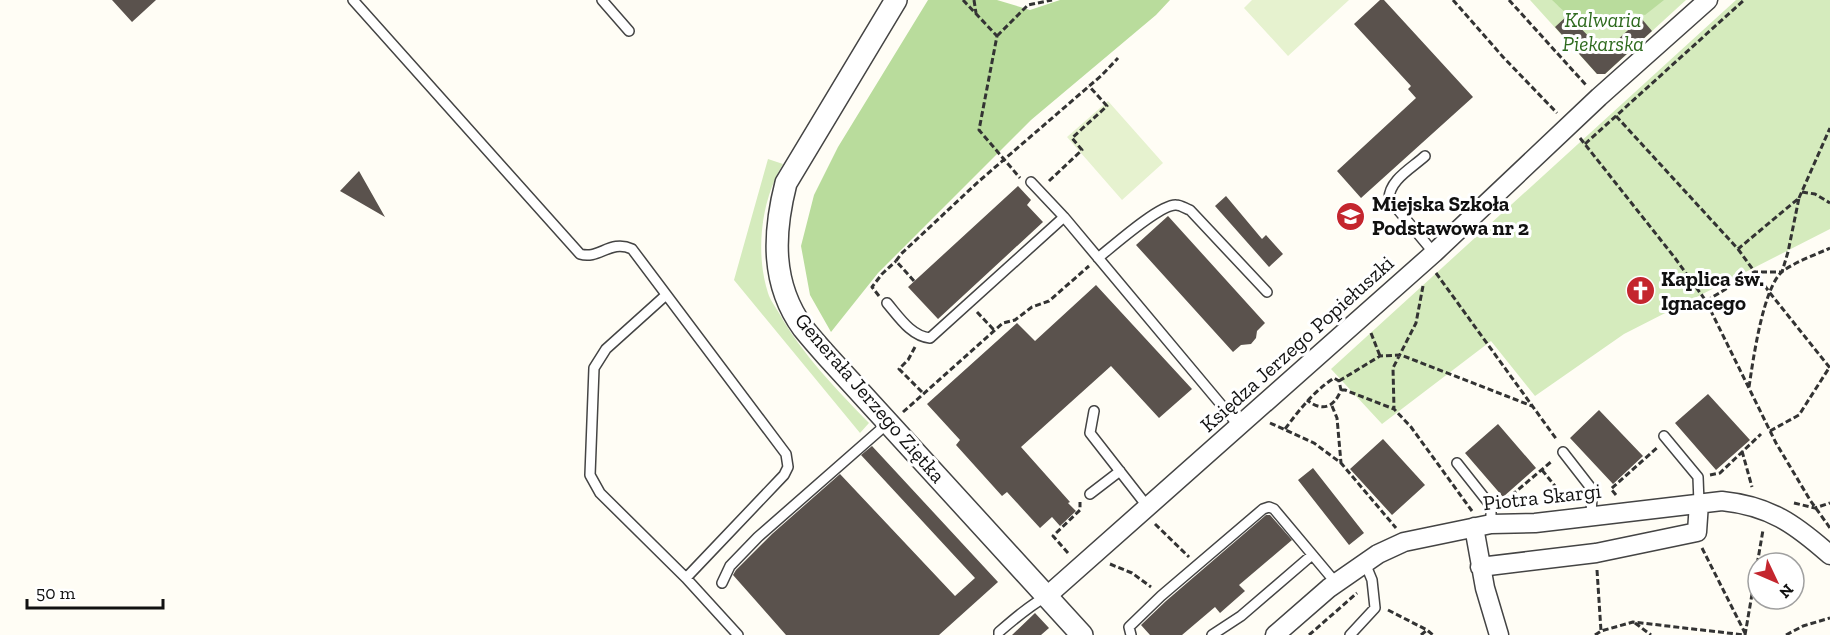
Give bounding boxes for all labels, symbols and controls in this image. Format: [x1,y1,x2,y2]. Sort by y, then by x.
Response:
park label: Kalwaria Piekarska [1562,7,1644,56]
place label: Miejska Szkoła Podstawowa nr 2 [1372,191,1529,240]
school or university icon: Miejska Szkoła Podstawowa nr 2 [1335,200,1367,232]
street label: Księdza Jerzego Popiełuszki [1195,250,1399,437]
place label: Kaplica św. Ignacego [1661,266,1764,315]
church icon: Kaplica św. Ignacego [1624,275,1656,307]
street label: Generała Jerzego Ziętka [790,308,951,488]
street label: Piotra Skargi [1482,478,1602,515]
north arrow [1746,551,1806,611]
scale bar [27,572,164,610]
text: N [1775,580,1797,602]
text: 50 m [36,582,76,604]

